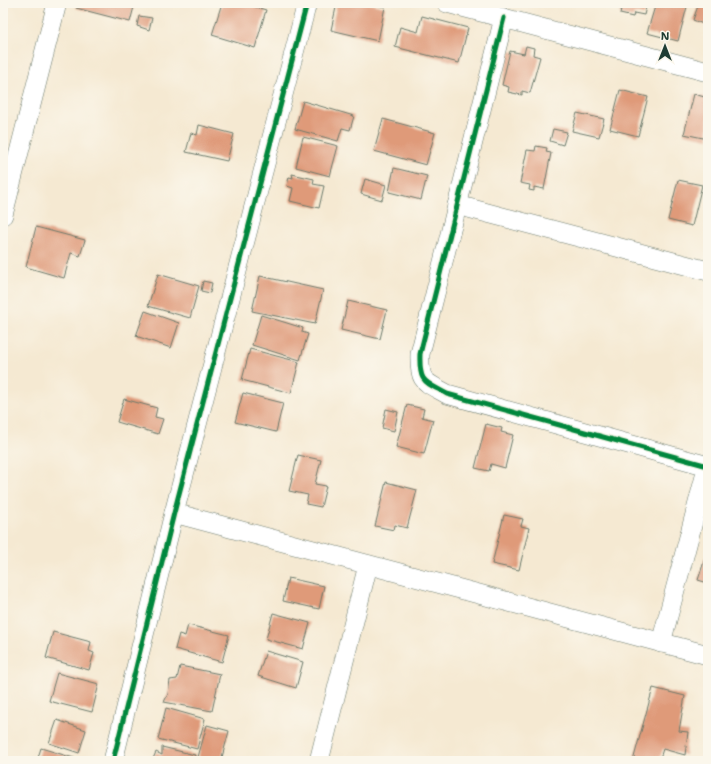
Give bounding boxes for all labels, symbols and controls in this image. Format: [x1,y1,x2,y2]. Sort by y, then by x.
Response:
north arrow [645,26,685,66]
text: N [661,29,670,44]

